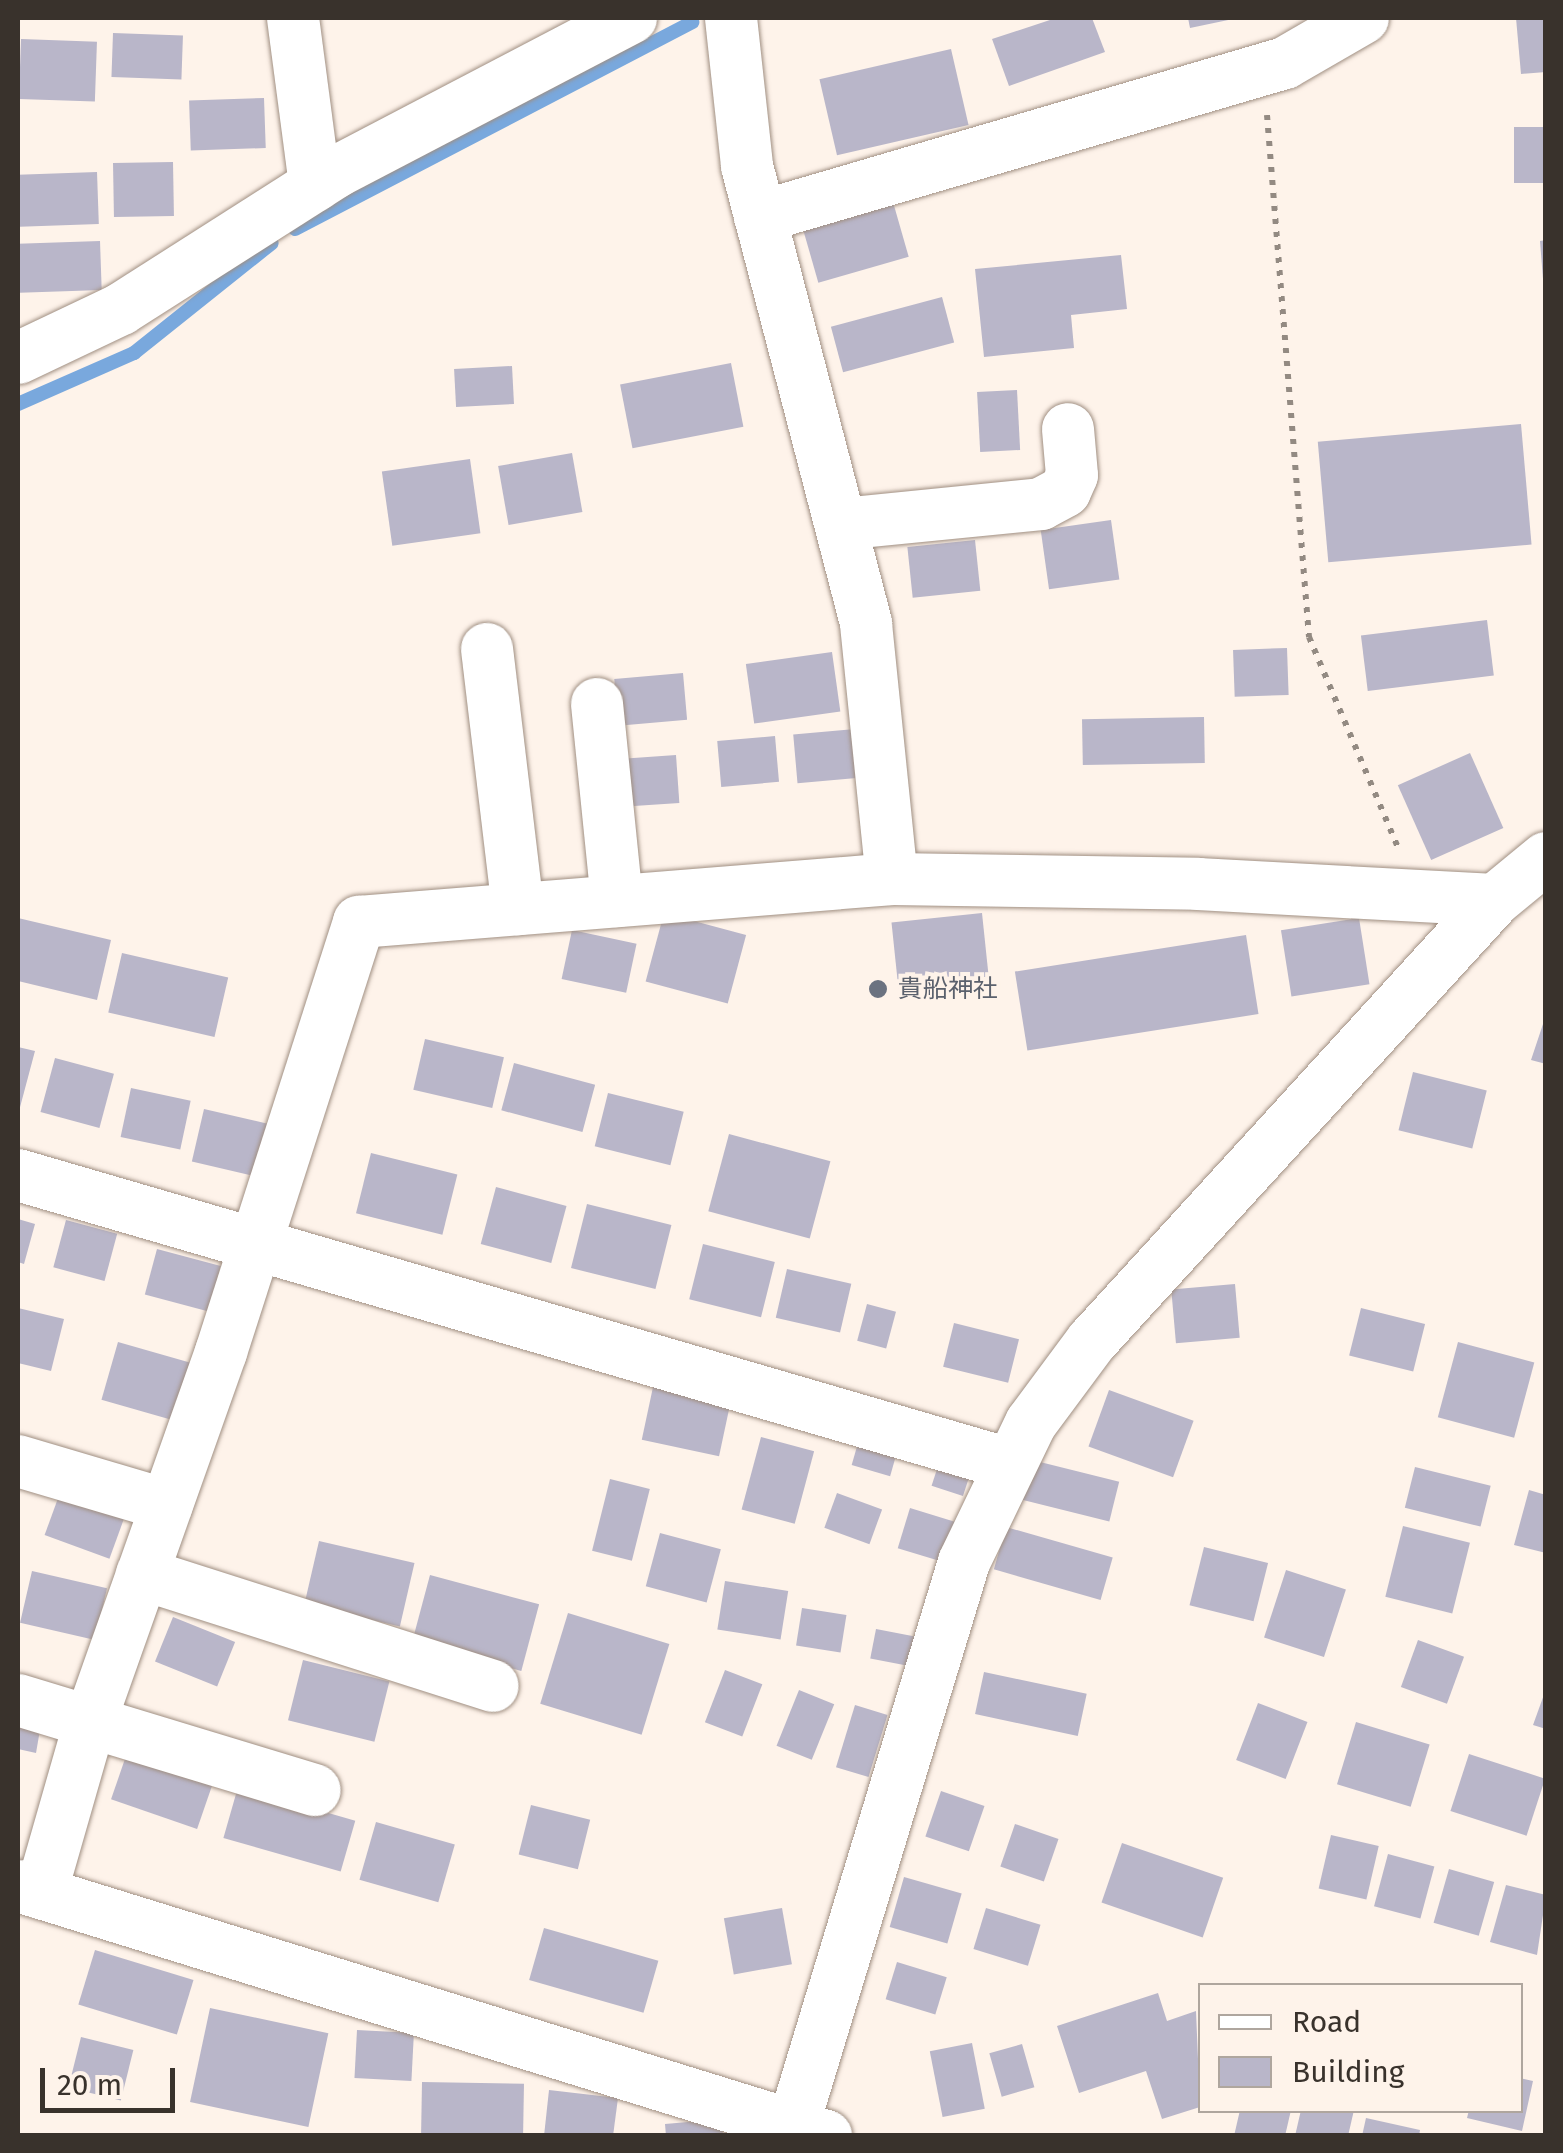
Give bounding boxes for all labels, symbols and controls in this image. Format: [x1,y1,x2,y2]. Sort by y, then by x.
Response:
place label: 貴船神社 [898,974,998,1004]
marker: 貴船神社 [867,978,889,1000]
legend [1198,1983,1523,2113]
text: Road [1292,2004,1361,2040]
scale bar [45,2048,180,2110]
text: Building [1292,2054,1404,2090]
text: 20 m [57,2067,122,2103]

